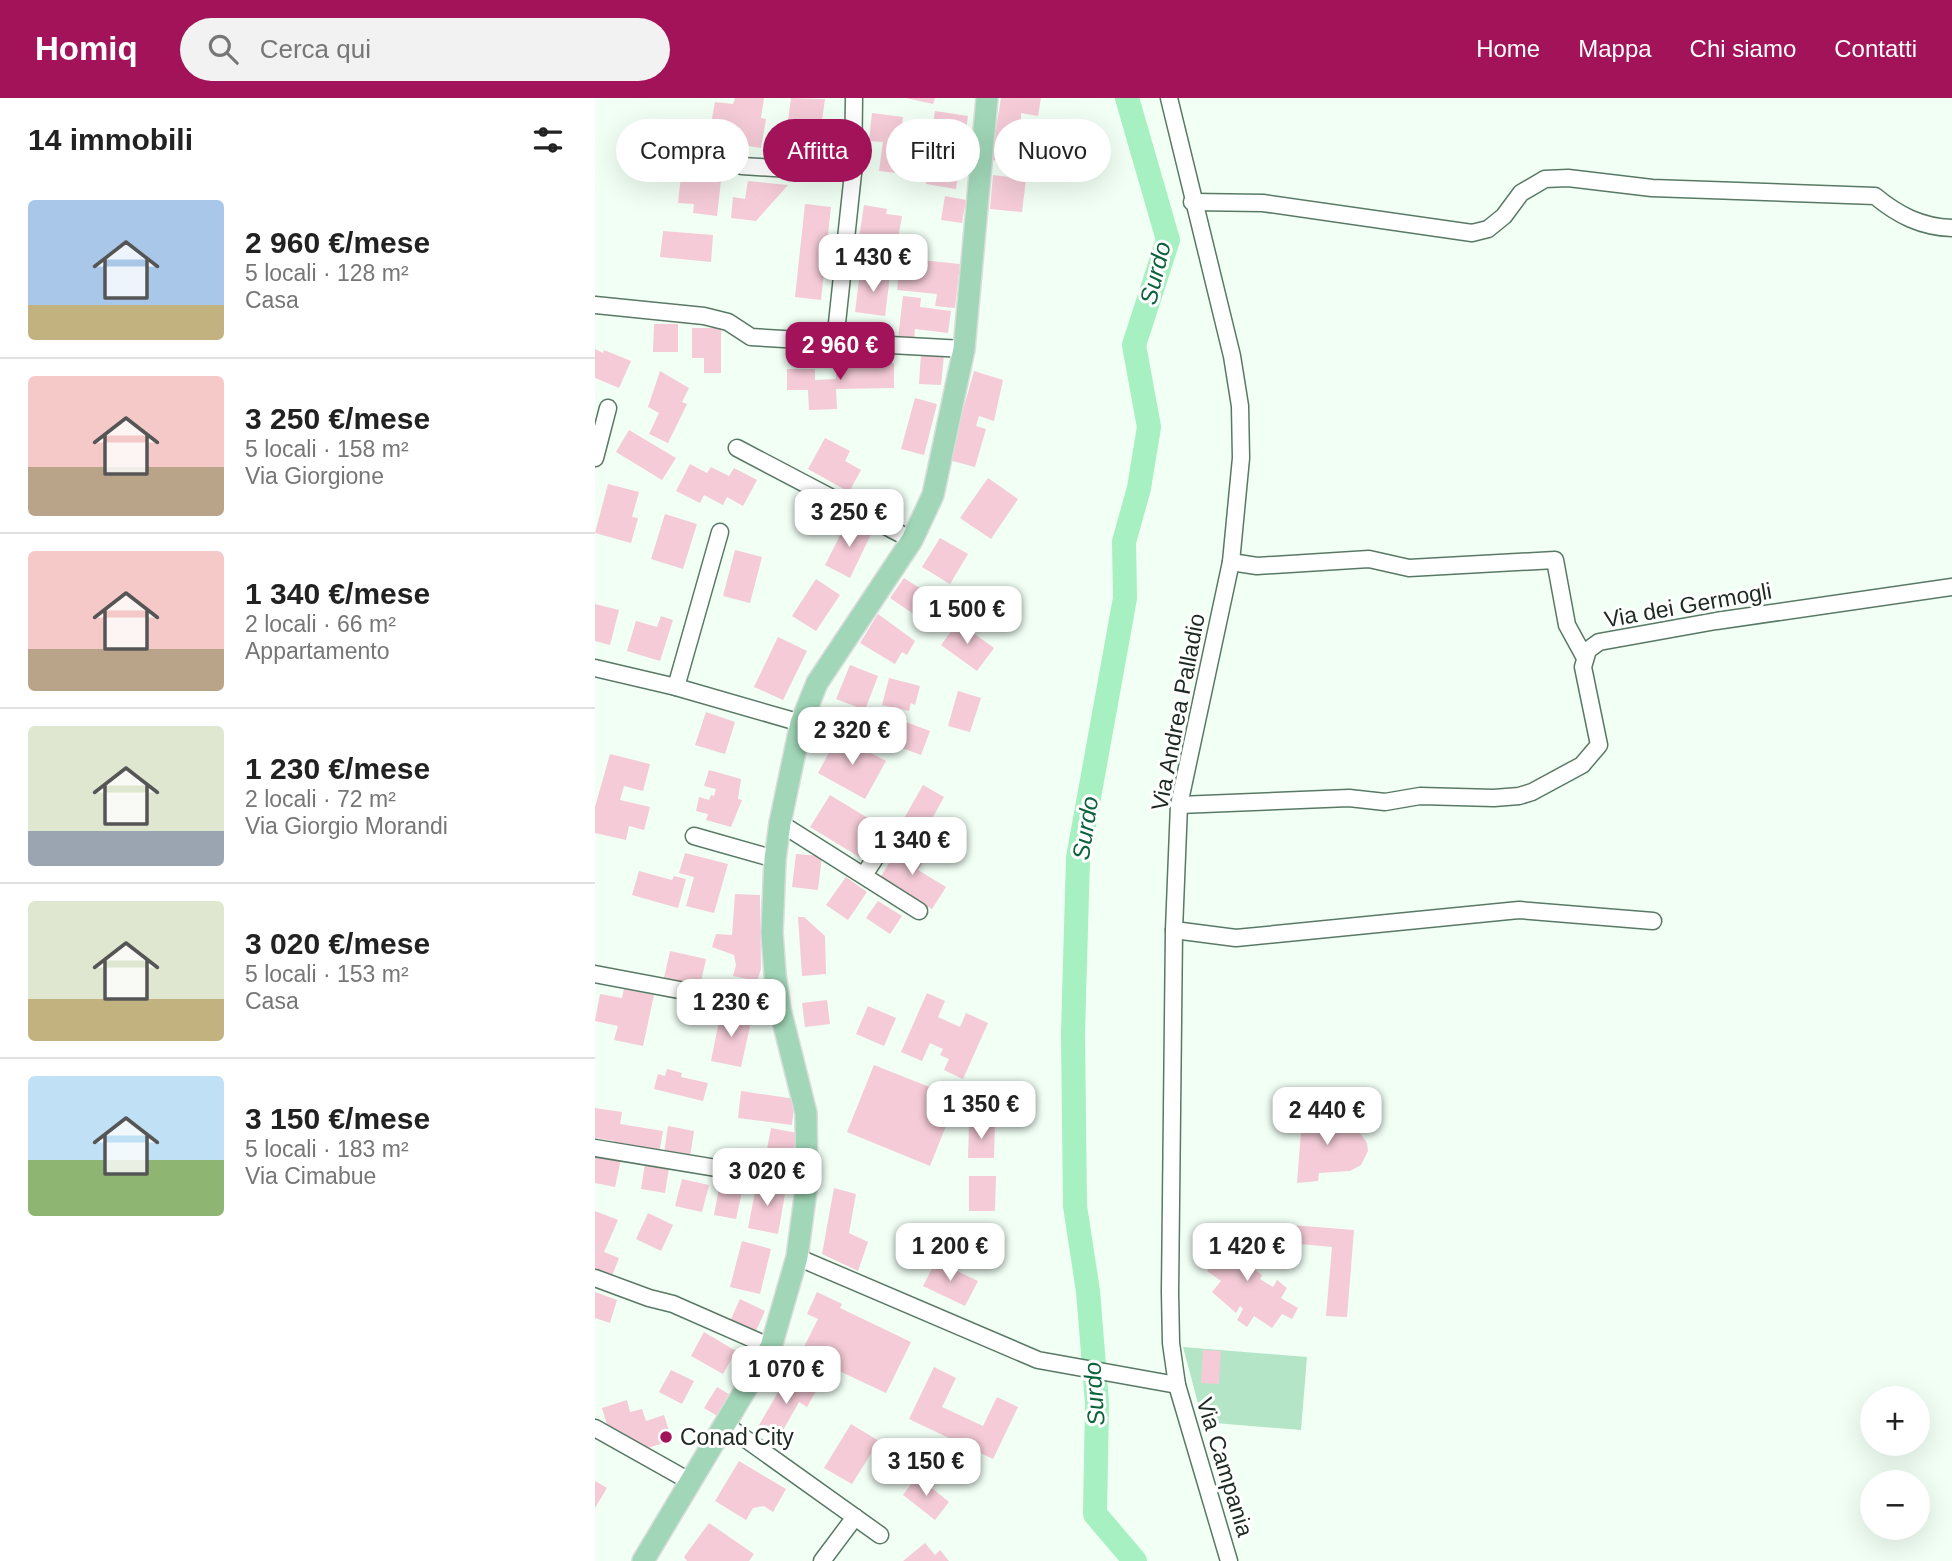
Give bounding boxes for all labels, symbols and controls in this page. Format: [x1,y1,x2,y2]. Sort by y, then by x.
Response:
search box [180,18,670,81]
text: Homiq [35,30,138,67]
icon: search [204,30,242,68]
text: Cerca qui [260,34,371,64]
text: Home [1476,35,1540,62]
text: Mappa [1578,35,1652,62]
text: Chi siamo [1690,35,1796,62]
text: Contatti [1834,35,1917,62]
chip: Compra [616,119,749,182]
chip: Affitta [763,119,872,182]
chip: Filtri [886,119,980,182]
chip: Nuovo [994,119,1111,182]
icon: filters [529,121,567,159]
text: 14 immobili [28,123,193,156]
text: 2 960 €/mese [245,226,430,259]
icon: home [84,228,168,312]
pin: 1 430 € [808,234,938,294]
water label: Surdo [1134,239,1176,307]
text: 1 430 € [835,244,911,270]
text: 5 locali · 128 m² [245,260,409,286]
text: Casa [245,287,299,313]
pin: 2 960 € [775,322,905,382]
text: 2 960 € [802,332,878,358]
text: 3 250 €/mese [245,402,430,435]
icon: home [84,404,168,488]
text: 5 locali · 158 m² [245,436,409,462]
text: Via Giorgione [245,463,384,489]
pin: 3 250 € [784,490,914,549]
text: 3 250 € [811,499,887,525]
text: 1 340 €/mese [245,577,430,610]
street label: Via dei Germogli [1602,577,1774,633]
icon: home [84,579,168,663]
pin: 1 500 € [902,587,1032,646]
text: 1 500 € [929,596,1005,622]
text: 2 locali · 66 m² [245,611,396,637]
street label: Via Andrea Palladio [1146,611,1210,813]
text: Appartamento [245,638,389,664]
pin: 2 320 € [787,708,917,767]
text: 2 320 € [814,717,890,743]
text: 1 230 €/mese [245,752,430,785]
icon: home [84,754,168,838]
text: 2 locali · 72 m² [245,786,396,812]
water label: Surdo [1067,794,1103,862]
text: Via Giorgio Morandi [245,813,448,839]
pin: 1 340 € [847,818,977,877]
text: 1 340 € [874,827,950,853]
text: 3 020 €/mese [245,927,430,960]
icon: home [84,929,168,1013]
text: 5 locali · 153 m² [245,961,409,987]
pin: 1 230 € [666,979,796,1039]
text: Casa [245,988,299,1014]
text: 1 230 € [693,989,769,1015]
pin: 1 350 € [916,1082,1046,1141]
pin: 2 440 € [1262,1088,1392,1147]
text: 1 350 € [943,1091,1019,1117]
text: 2 440 € [1289,1097,1365,1123]
text: 3 150 €/mese [245,1102,430,1135]
icon: home [84,1104,168,1188]
text: 5 locali · 183 m² [245,1136,409,1162]
pin: 3 020 € [702,1148,832,1208]
text: 3 020 € [729,1158,805,1184]
text: Via Cimabue [245,1163,376,1189]
pin: 1 200 € [885,1224,1015,1283]
pin: 1 420 € [1182,1224,1312,1283]
text: 1 200 € [912,1233,988,1259]
text: 1 420 € [1209,1233,1285,1259]
pin: 1 070 € [721,1346,851,1406]
text: 1 070 € [748,1356,824,1382]
water label: Surdo [1078,1361,1110,1427]
map controls [1860,1386,1930,1540]
button: + [1860,1386,1930,1456]
street label: Via Campania [1192,1394,1259,1540]
place label: Conad City [680,1424,794,1450]
marker: Conad City [658,1429,674,1445]
pin: 3 150 € [861,1438,991,1498]
text: 3 150 € [888,1448,964,1474]
button: − [1860,1470,1930,1540]

